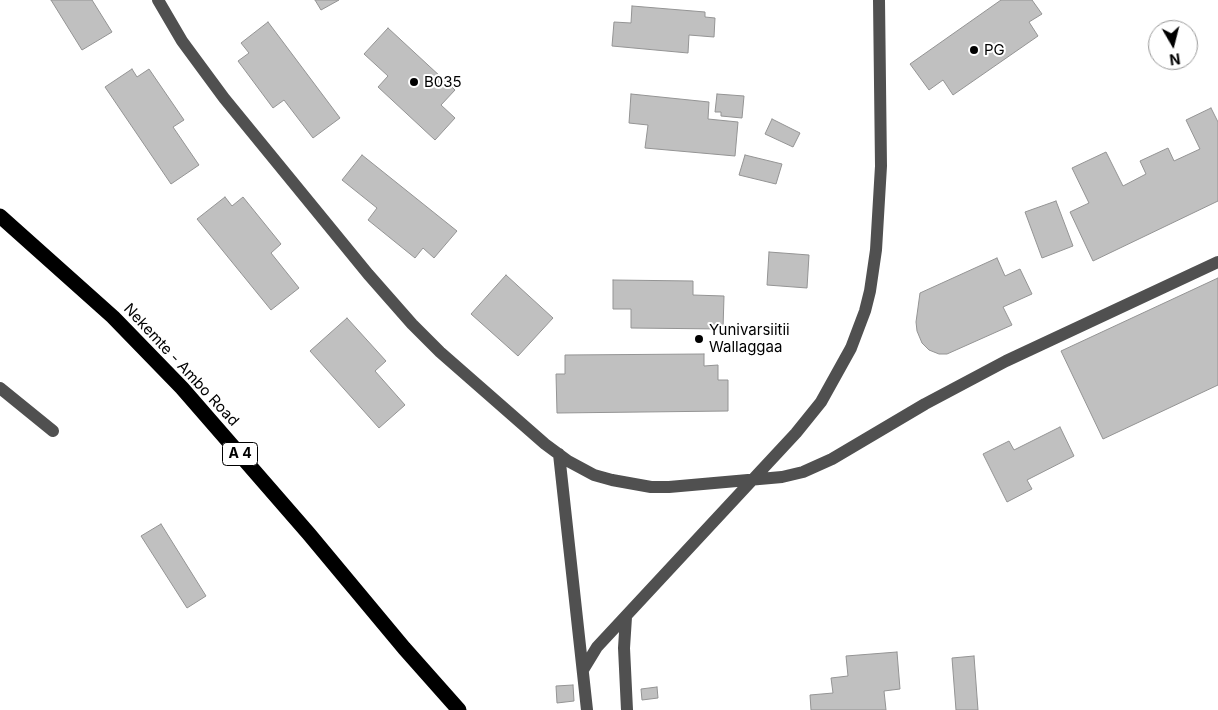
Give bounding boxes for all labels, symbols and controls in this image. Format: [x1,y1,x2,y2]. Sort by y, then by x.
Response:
north arrow [1148,20,1198,70]
place label: PG [984,41,1005,59]
marker: PG [968,44,980,56]
text: N [1169,50,1181,69]
place label: B035 [424,73,462,91]
marker: B035 [408,76,420,88]
street label: Nekemte - Ambo Road [120,300,242,430]
place label: Yunivarsiitii Wallaggaa [709,321,790,356]
marker: Yunivarsiitii Wallaggaa [693,333,705,345]
road number: A 4 [222,442,258,466]

